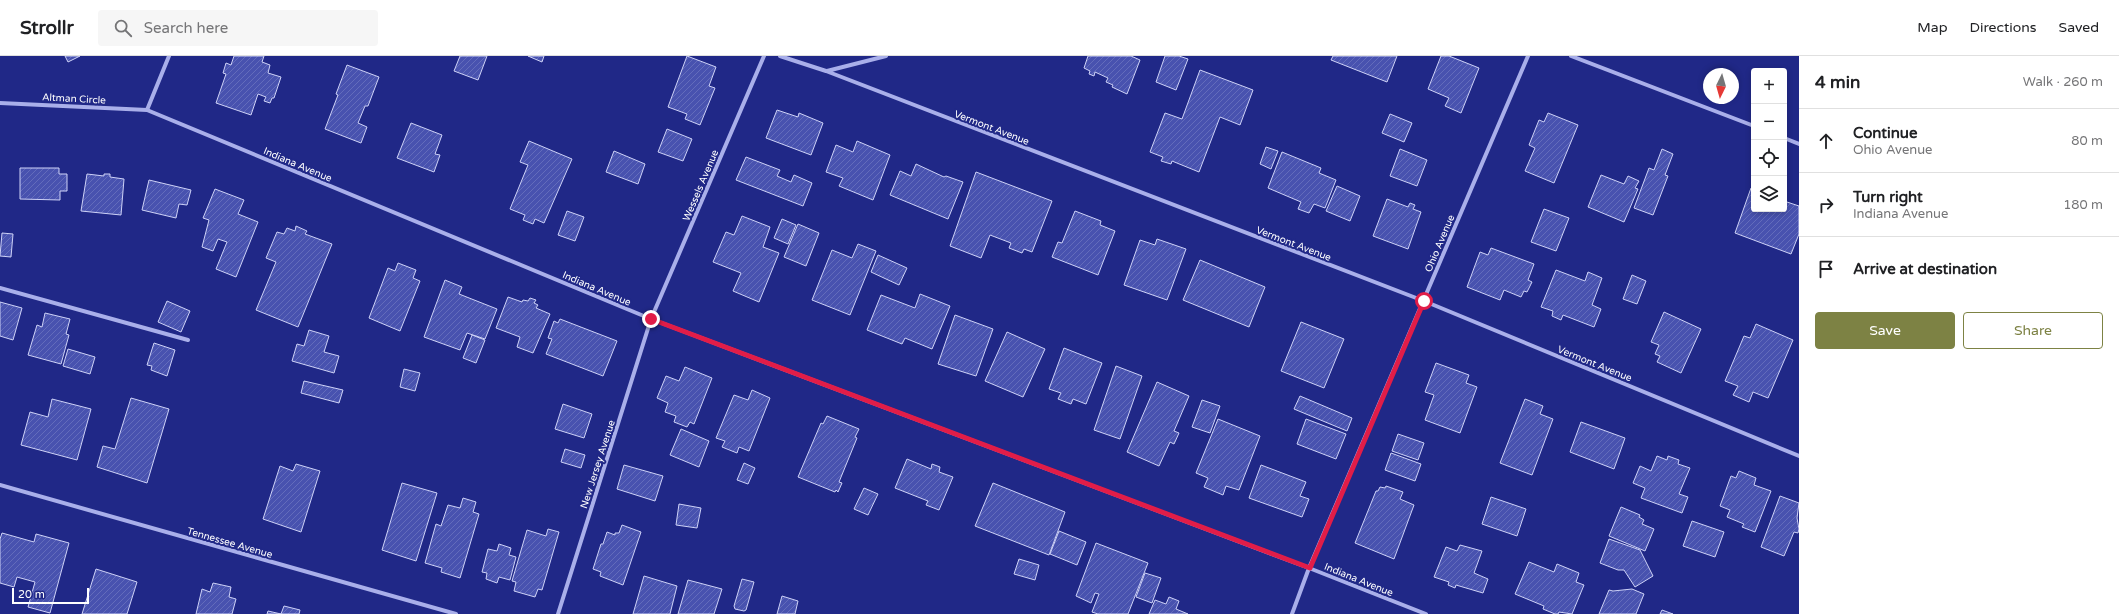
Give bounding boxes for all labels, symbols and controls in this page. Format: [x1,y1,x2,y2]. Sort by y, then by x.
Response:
search box [98,10,378,46]
text: Strollr [20,17,74,39]
icon: search [112,17,134,39]
text: Search here [144,19,228,37]
text: Map [1917,19,1948,36]
text: Directions [1970,19,2037,36]
text: Saved [2059,19,2099,36]
north arrow [1703,68,1739,104]
map controls [1751,68,1787,212]
button: + [1751,68,1787,104]
text: 4 min [1815,72,1860,93]
text: Walk · 260 m [2023,74,2103,90]
street label: Altman Circle [42,91,106,107]
button: − [1751,104,1787,140]
street label: Vermont Avenue [952,108,1031,148]
text: Continue [1853,124,1917,142]
icon: ahead [1815,130,1837,152]
text: 80 m [2071,133,2103,149]
button: locate [1751,140,1787,176]
text: Ohio Avenue [1853,142,1932,158]
street label: Indiana Avenue [261,145,334,185]
street label: Wessels Avenue [680,148,721,223]
button: layers [1751,176,1787,212]
text: Turn right [1853,188,1923,206]
icon: right [1815,194,1837,216]
text: 180 m [2063,197,2103,213]
text: Indiana Avenue [1853,206,1948,222]
street label: Ohio Avenue [1422,213,1458,274]
street label: Vermont Avenue [1254,224,1333,264]
icon: arrive [1815,258,1837,280]
text: Arrive at destination [1853,260,1997,278]
street label: Indiana Avenue [560,269,633,309]
route start [1415,292,1433,310]
route end [642,310,660,328]
button: Save [1815,312,1955,349]
button: Share [1963,312,2103,349]
street label: Vermont Avenue [1556,344,1634,384]
street label: New Jersey Avenue [578,418,618,510]
street label: Tennessee Avenue [186,525,274,561]
street label: Indiana Avenue [1322,561,1395,599]
scale bar [12,586,89,605]
text: 20 m [18,588,45,601]

